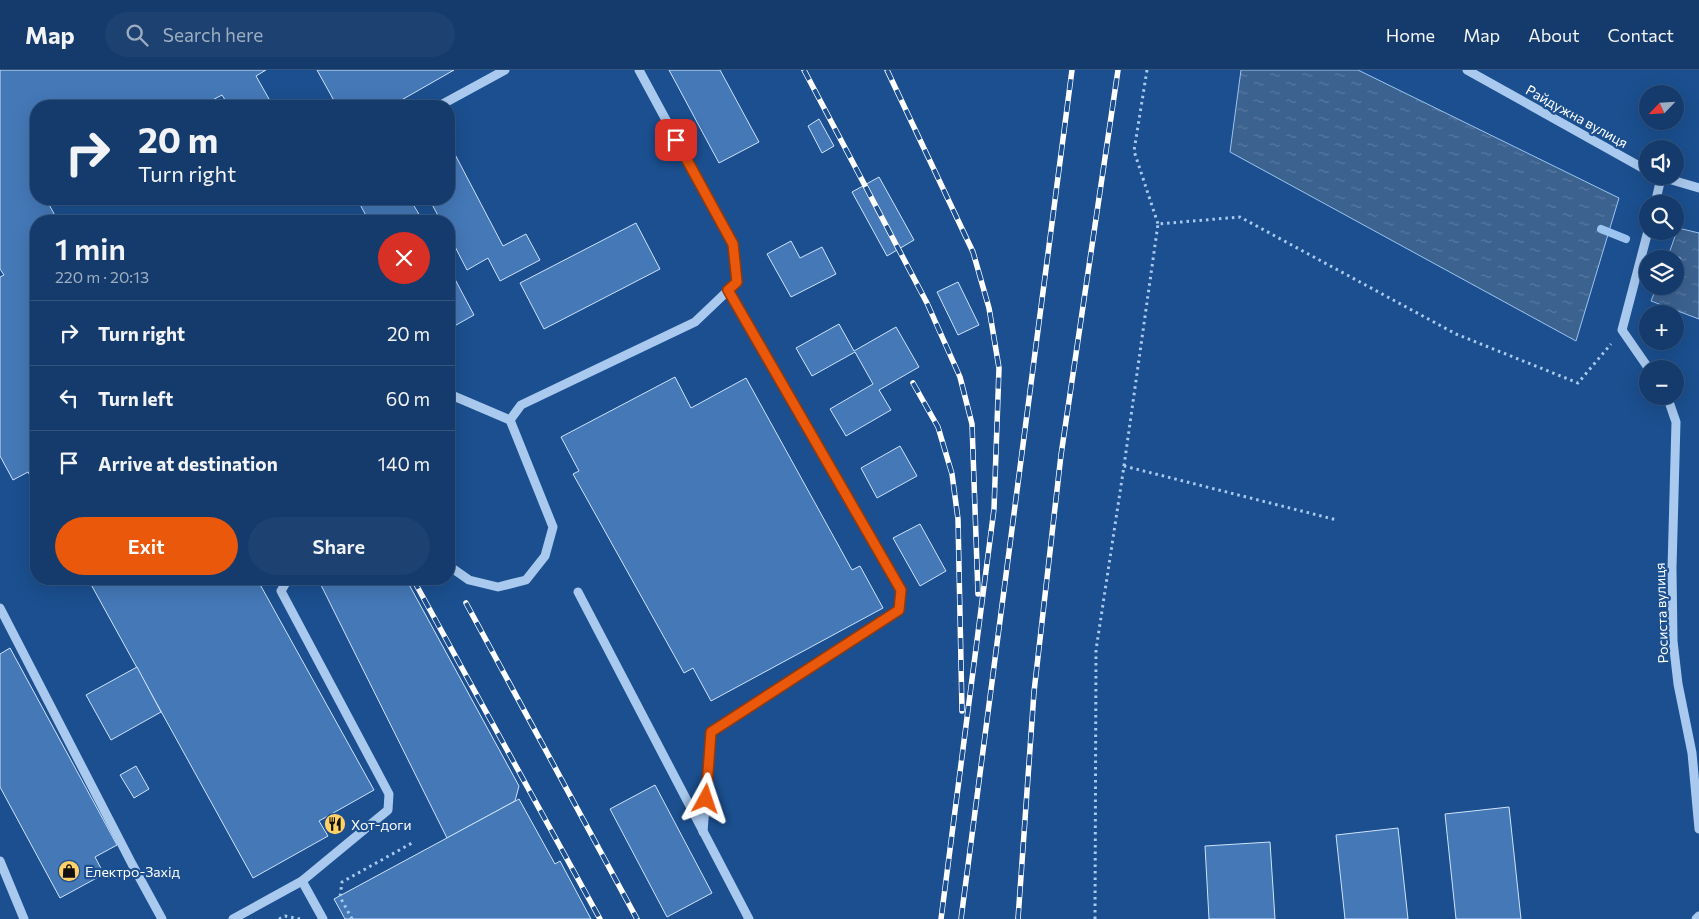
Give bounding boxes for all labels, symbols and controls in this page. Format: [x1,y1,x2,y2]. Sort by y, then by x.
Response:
search box [105,12,455,57]
text: Map [25,20,75,49]
icon: search [123,21,151,49]
text: Search here [163,23,263,46]
text: Home [1386,24,1435,46]
text: Map [1463,24,1500,46]
text: About [1528,24,1580,46]
text: Contact [1608,24,1674,46]
street label: Райдужна вулиця [1523,81,1631,151]
north arrow [1639,85,1684,130]
map controls [1639,85,1684,405]
text: 20 m [138,117,218,160]
pin [655,119,697,161]
icon: right [55,120,120,185]
icon: arrive [662,126,690,154]
button: sound [1639,140,1684,185]
text: Turn right [138,160,236,187]
button: search [1639,195,1684,240]
text: 1 min [55,229,126,266]
button: close [378,232,430,284]
button: layers [1639,250,1684,295]
text: 220 m · 20:13 [55,267,149,286]
button: + [1639,305,1684,350]
icon: right [55,319,83,347]
text: Turn right [98,322,185,345]
text: 20 m [387,322,430,345]
button: − [1639,360,1684,405]
icon: left [55,384,83,412]
text: Turn left [98,387,173,410]
text: 60 m [386,387,430,410]
icon: arrive [55,449,83,477]
text: Arrive at destination [98,452,278,475]
text: 140 m [378,452,430,475]
button: Exit [55,517,238,575]
button: Share [248,517,430,575]
street label: Росиста вулиця [1651,562,1671,664]
position arrow [679,772,731,824]
restaurant icon: Хот-доги [323,812,347,836]
place label: Хот-доги [351,816,412,833]
shop icon: Електро-Захід [57,859,81,883]
place label: Електро-Захід [85,863,180,880]

